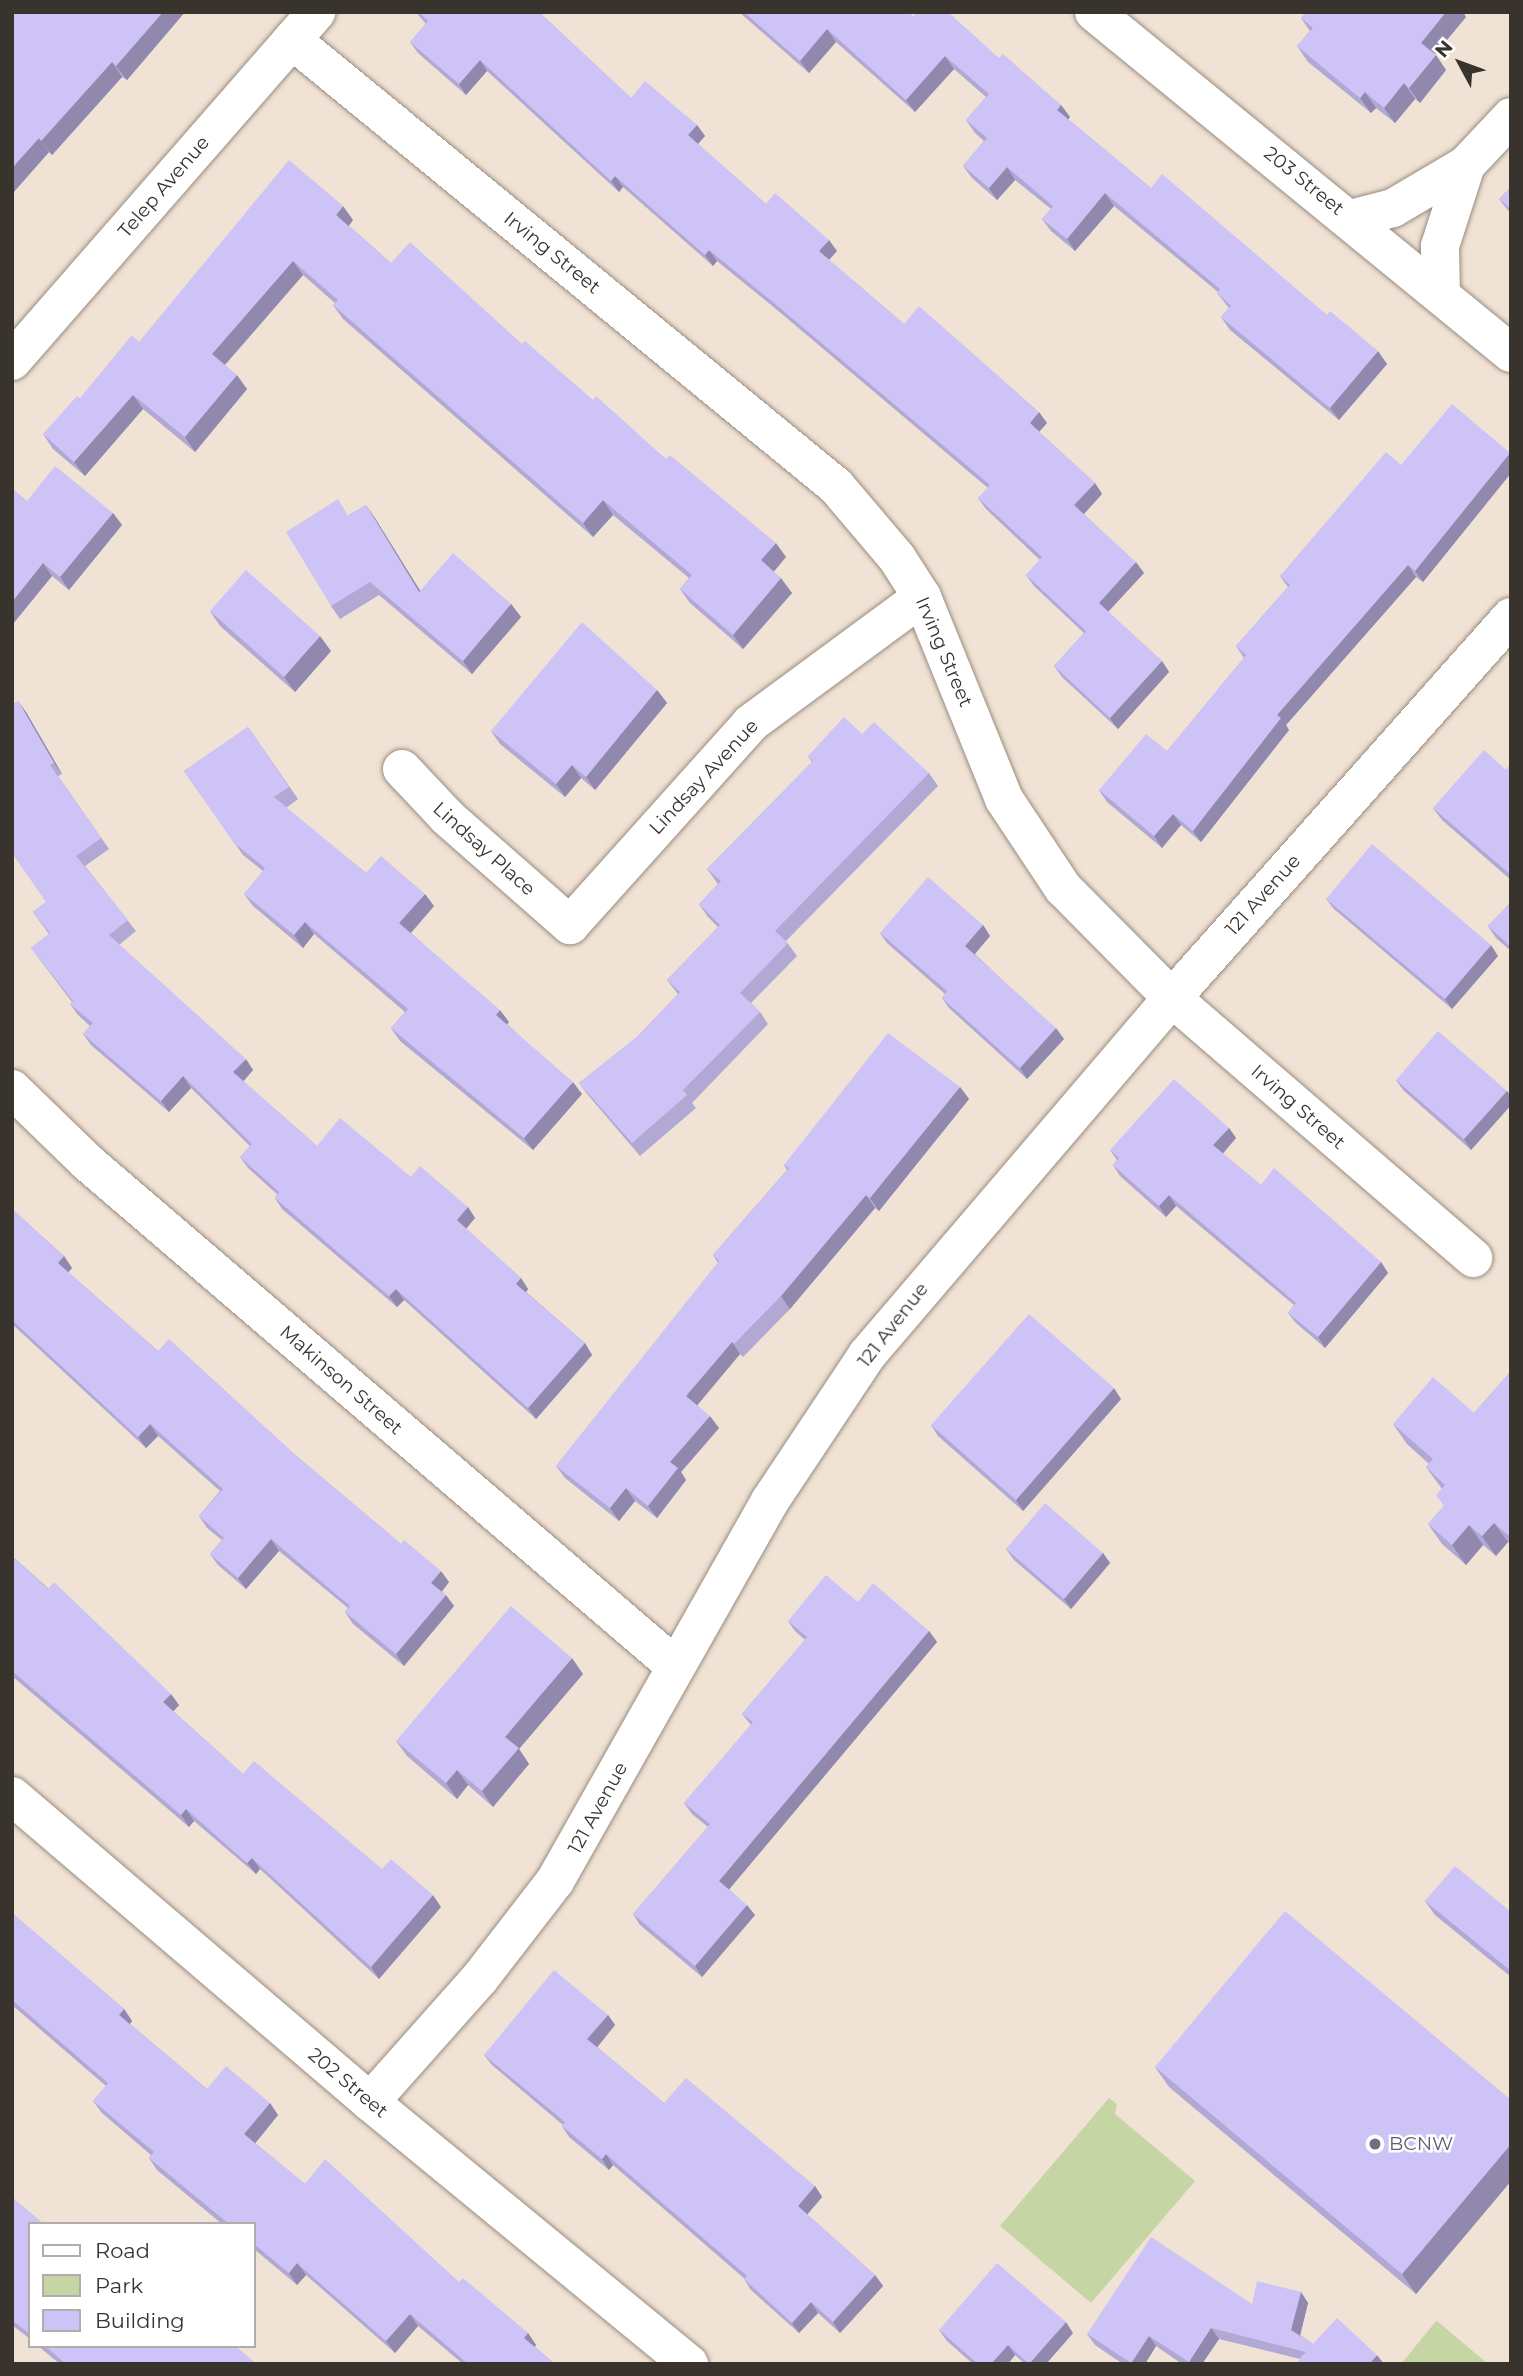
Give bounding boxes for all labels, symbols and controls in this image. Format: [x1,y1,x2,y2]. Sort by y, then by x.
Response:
north arrow [1425,28,1495,98]
text: N [1430,36,1457,62]
street label: Telep Avenue [114,131,214,243]
street label: 203 Street [1259,142,1349,220]
street label: Irving Street [499,207,605,299]
street label: Irving Street [911,594,977,710]
street label: Lindsay Avenue [645,715,763,839]
street label: Lindsay Place [428,797,540,901]
street label: 121 Avenue [1221,850,1305,940]
street label: Irving Street [1246,1060,1350,1154]
street label: 121 Avenue [853,1278,933,1372]
street label: Makinson Street [275,1321,407,1439]
street label: 121 Avenue [564,1758,632,1858]
street label: 202 Street [304,2043,392,2123]
place label: BCNW [1389,2133,1453,2155]
marker: BCNW [1367,2136,1383,2152]
legend [28,2222,256,2348]
text: Road [95,2238,150,2263]
text: Park [95,2273,143,2298]
text: Building [95,2308,185,2333]

